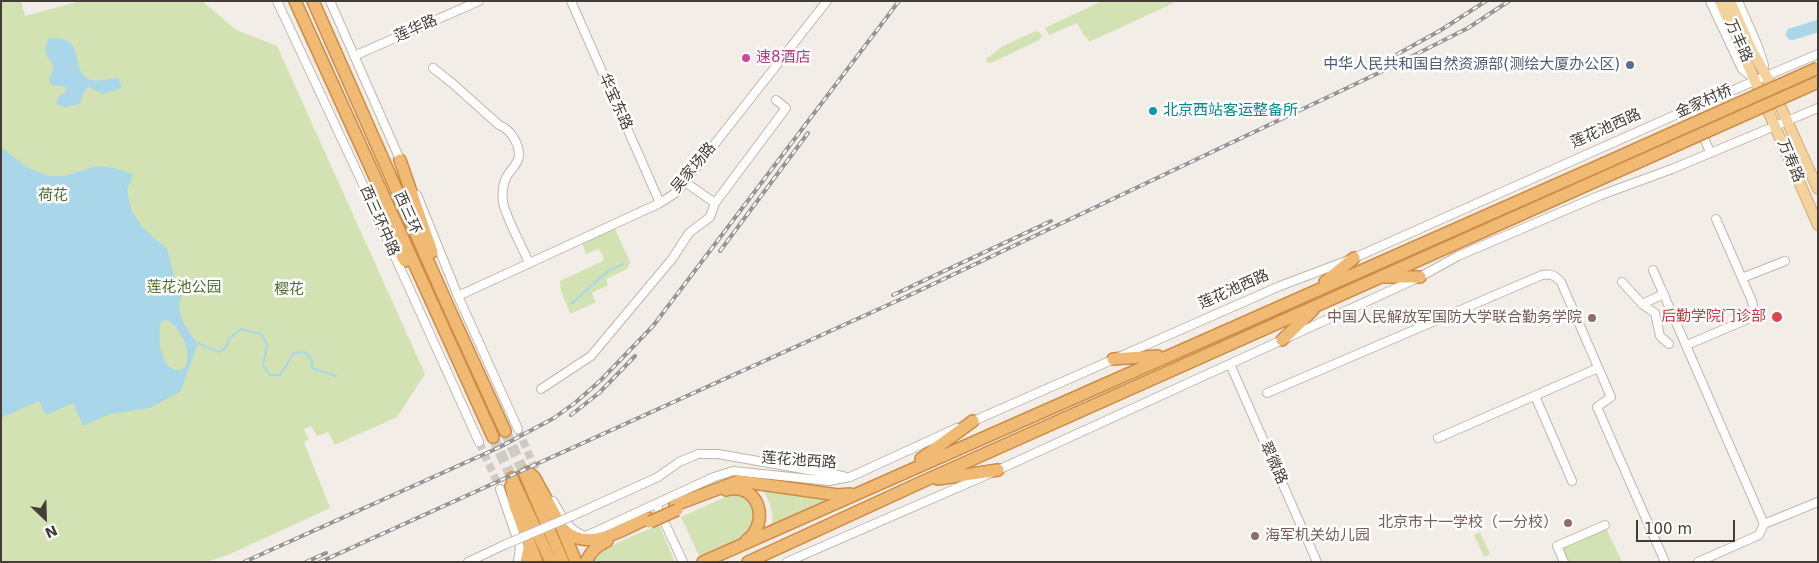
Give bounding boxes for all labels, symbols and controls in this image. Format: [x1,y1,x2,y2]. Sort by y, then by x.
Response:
street label: 莲华路 [392,12,440,46]
street label: 万丰路 [1721,17,1755,65]
place label: 速8酒店 [756,49,811,67]
marker: 速8酒店 [740,52,752,64]
place label: 中华人民共和国自然资源部(测绘大厦办公区) [1323,56,1620,74]
marker: 中华人民共和国自然资源部(测绘大厦办公区) [1624,59,1636,71]
street label: 华宝东路 [595,71,635,133]
street label: 金家村桥 [1673,82,1735,122]
place label: 北京西站客运整备所 [1163,102,1298,120]
marker: 北京西站客运整备所 [1147,105,1159,117]
street label: 莲花池西路 [1568,106,1644,152]
street label: 万寿路 [1773,137,1807,185]
street label: 吴家场路 [668,139,720,197]
street label: 西三环中路 [356,183,402,259]
park label: 荷花 [38,187,68,205]
street label: 西三环 [390,189,424,237]
street label: 莲花池西路 [1196,267,1272,313]
park label: 莲花池公园 [147,279,221,297]
park label: 樱花 [274,281,304,299]
place label: 后勤学院门诊部 [1661,308,1766,326]
place label: 中国人民解放军国防大学联合勤务学院 [1327,309,1582,327]
marker: 后勤学院门诊部 [1770,310,1784,324]
marker: 中国人民解放军国防大学联合勤务学院 [1586,312,1598,324]
street label: 翠微路 [1256,439,1290,487]
street label: 莲花池西路 [761,449,837,473]
north arrow [20,493,70,543]
scale bar [1639,510,1738,542]
place label: 北京市十一学校（一分校） [1378,514,1558,532]
marker: 北京市十一学校（一分校） [1562,517,1574,529]
text: 100 m [1644,520,1692,538]
text: N [42,522,60,541]
place label: 海军机关幼儿园 [1265,527,1370,545]
marker: 海军机关幼儿园 [1249,530,1261,542]

